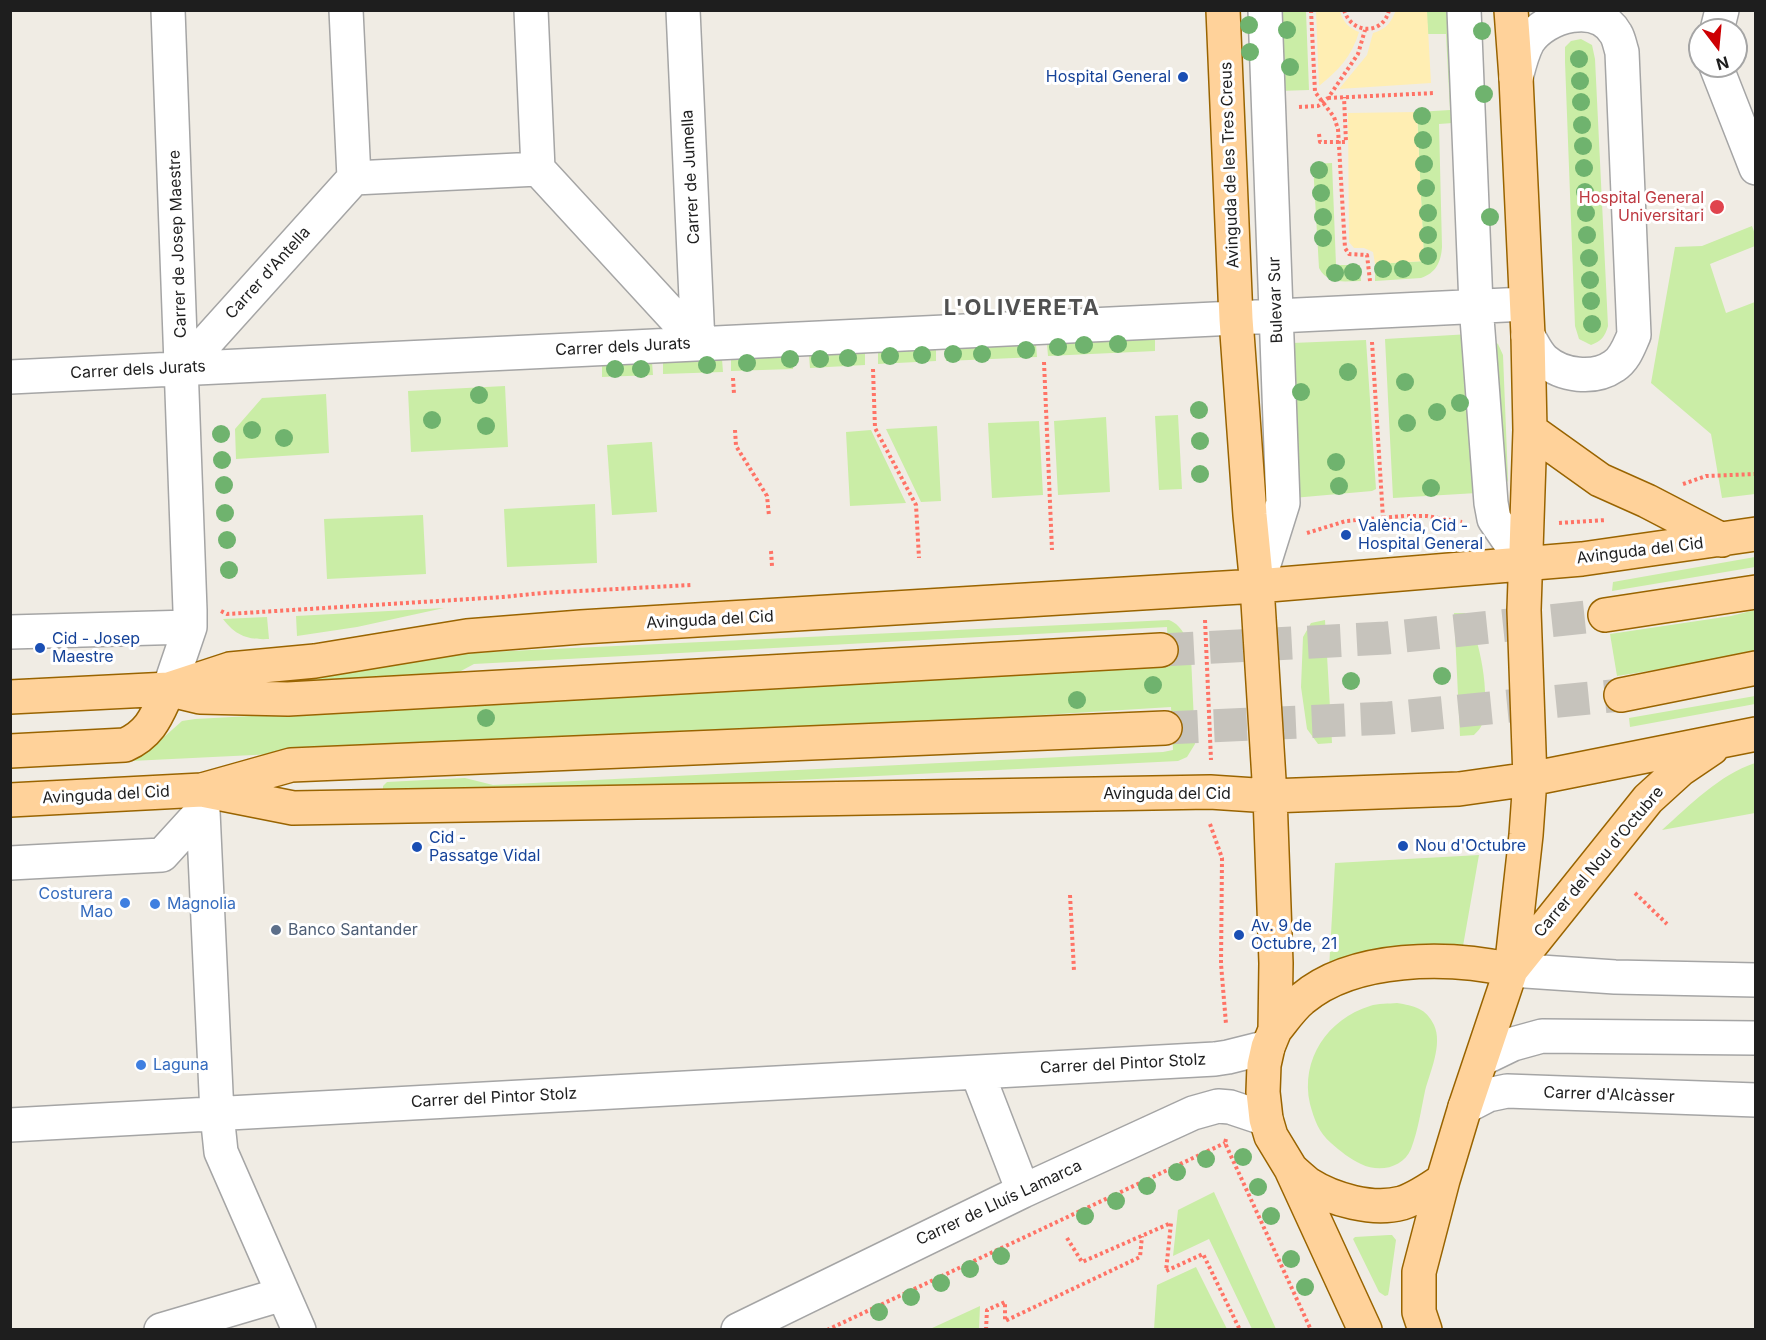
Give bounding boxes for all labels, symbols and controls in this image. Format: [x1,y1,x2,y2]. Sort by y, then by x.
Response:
north arrow [1688,18,1748,78]
text: N [1714,52,1731,75]
street label: Avinguda de les Tres Creus [1217,61,1243,269]
place label: Hospital General [1046,67,1171,87]
marker: Hospital General [1176,70,1190,84]
street label: Carrer de Jumella [678,109,704,245]
street label: Carrer de Josep Maestre [165,149,191,339]
place label: Hospital General Universitari [1579,188,1704,226]
marker: Hospital General Universitari [1708,198,1726,216]
street label: Carrer d'Antella [222,223,314,323]
street label: Bulevar Sur [1265,256,1287,344]
district label: L'OLIVERETA [944,295,1100,321]
street label: Carrer dels Jurats [555,334,691,360]
street label: Carrer dels Jurats [70,357,206,383]
place label: València, Cid - Hospital General [1358,516,1483,554]
marker: València, Cid - Hospital General [1339,528,1353,542]
street label: Avinguda del Cid [1575,534,1705,568]
street label: Avinguda del Cid [646,607,774,633]
place label: Cid - Josep Maestre [52,629,140,667]
marker: Cid - Josep Maestre [33,641,47,655]
street label: Avinguda del Cid [42,782,170,808]
street label: Carrer del Nou d'Octubre [1530,783,1668,941]
street label: Avinguda del Cid [1103,784,1231,804]
place label: Cid - Passatge Vidal [429,828,540,866]
place label: Nou d'Octubre [1415,836,1526,856]
marker: Nou d'Octubre [1396,839,1410,853]
marker: Cid - Passatge Vidal [410,840,424,854]
place label: Costurera Mao [38,884,113,922]
place label: Magnolia [167,894,236,914]
marker: Costurera Mao [118,896,132,910]
marker: Magnolia [148,897,162,911]
place label: Av. 9 de Octubre, 21 [1251,916,1337,954]
place label: Banco Santander [288,920,418,940]
marker: Banco Santander [269,923,283,937]
marker: Av. 9 de Octubre, 21 [1232,928,1246,942]
street label: Carrer del Pintor Stolz [1039,1050,1207,1078]
place label: Laguna [153,1055,209,1075]
marker: Laguna [134,1058,148,1072]
street label: Carrer d'Alcàsser [1543,1083,1675,1107]
street label: Carrer del Pintor Stolz [410,1084,578,1112]
street label: Carrer de Lluís Lamarca [913,1156,1085,1250]

